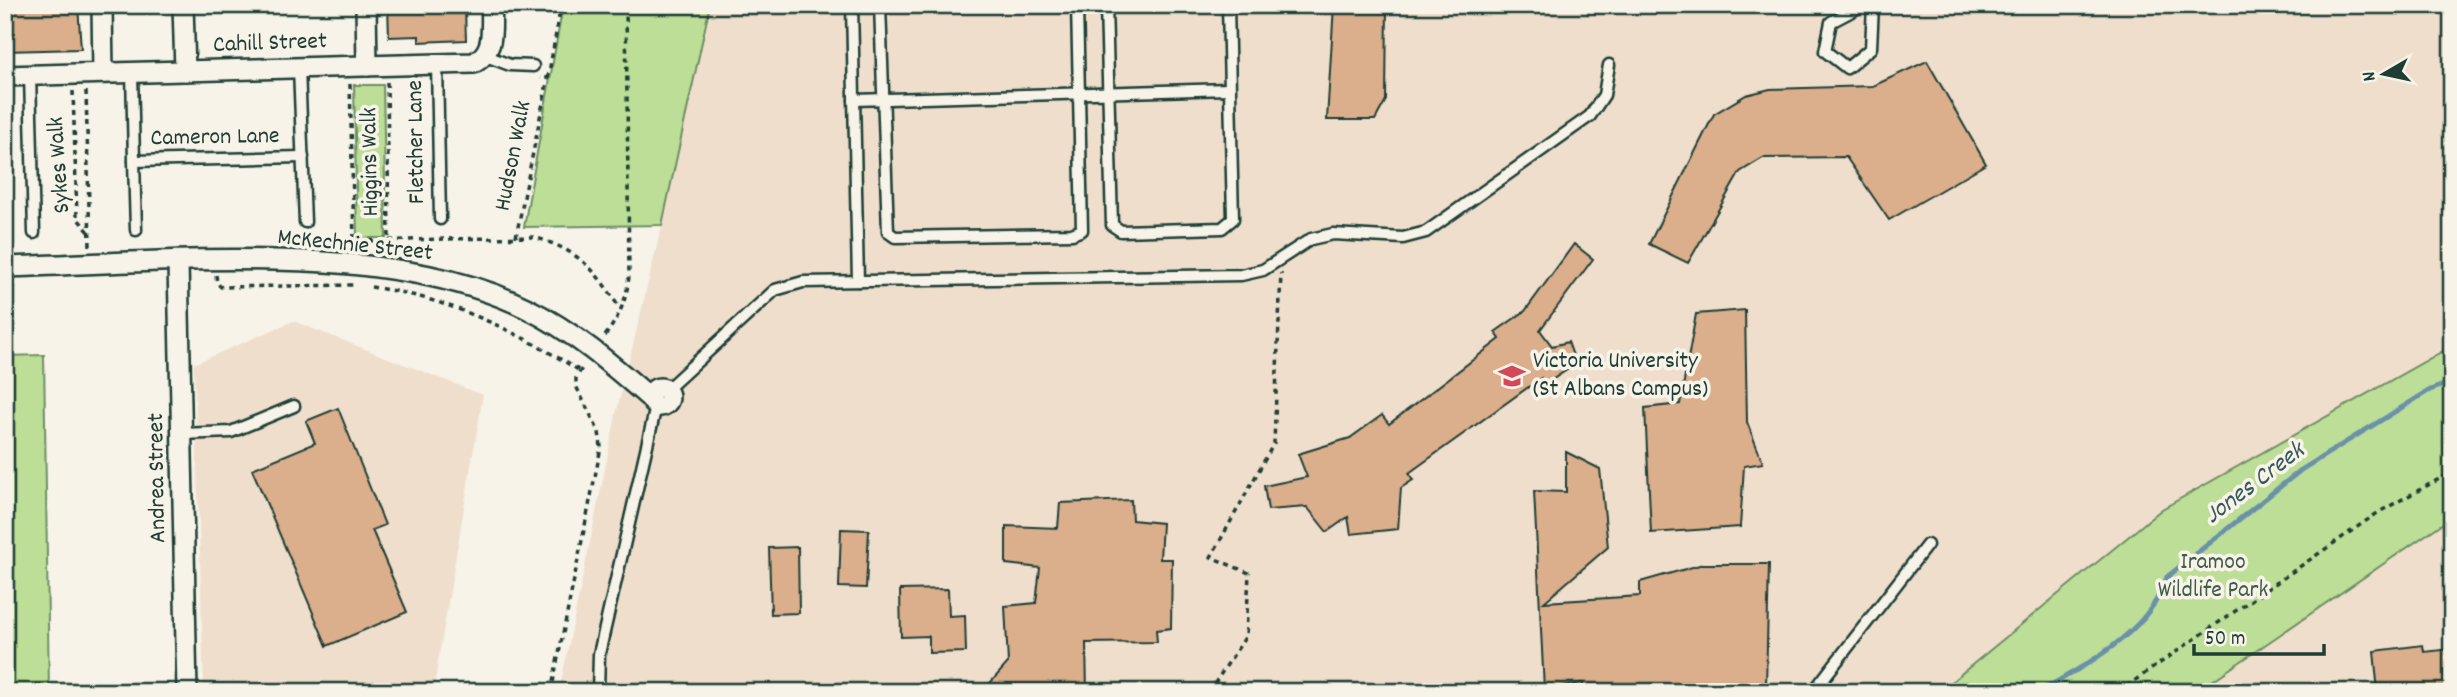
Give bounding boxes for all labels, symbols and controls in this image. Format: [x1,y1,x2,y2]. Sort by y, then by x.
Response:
street label: Cahill Street [213,25,328,63]
north arrow [2348,38,2418,108]
text: N [2357,69,2385,83]
street label: Fletcher Lane [399,80,435,204]
street label: Hudson Walk [487,98,541,214]
street label: Higgins Walk [353,107,389,217]
street label: Sykes Walk [40,115,80,215]
street label: Cameron Lane [150,120,280,156]
street label: McKechnie Street [276,221,434,271]
place label: Victoria University (St Albans Campus) [1533,345,1708,407]
school or university icon: Victoria University (St Albans Campus) [1497,361,1527,391]
street label: Andrea Street [140,413,176,543]
water label: Jones Creek [2197,432,2315,534]
park label: Iramoo Wildlife Park [2158,546,2268,608]
scale bar [2194,613,2324,657]
text: 50 m [2205,625,2245,655]

